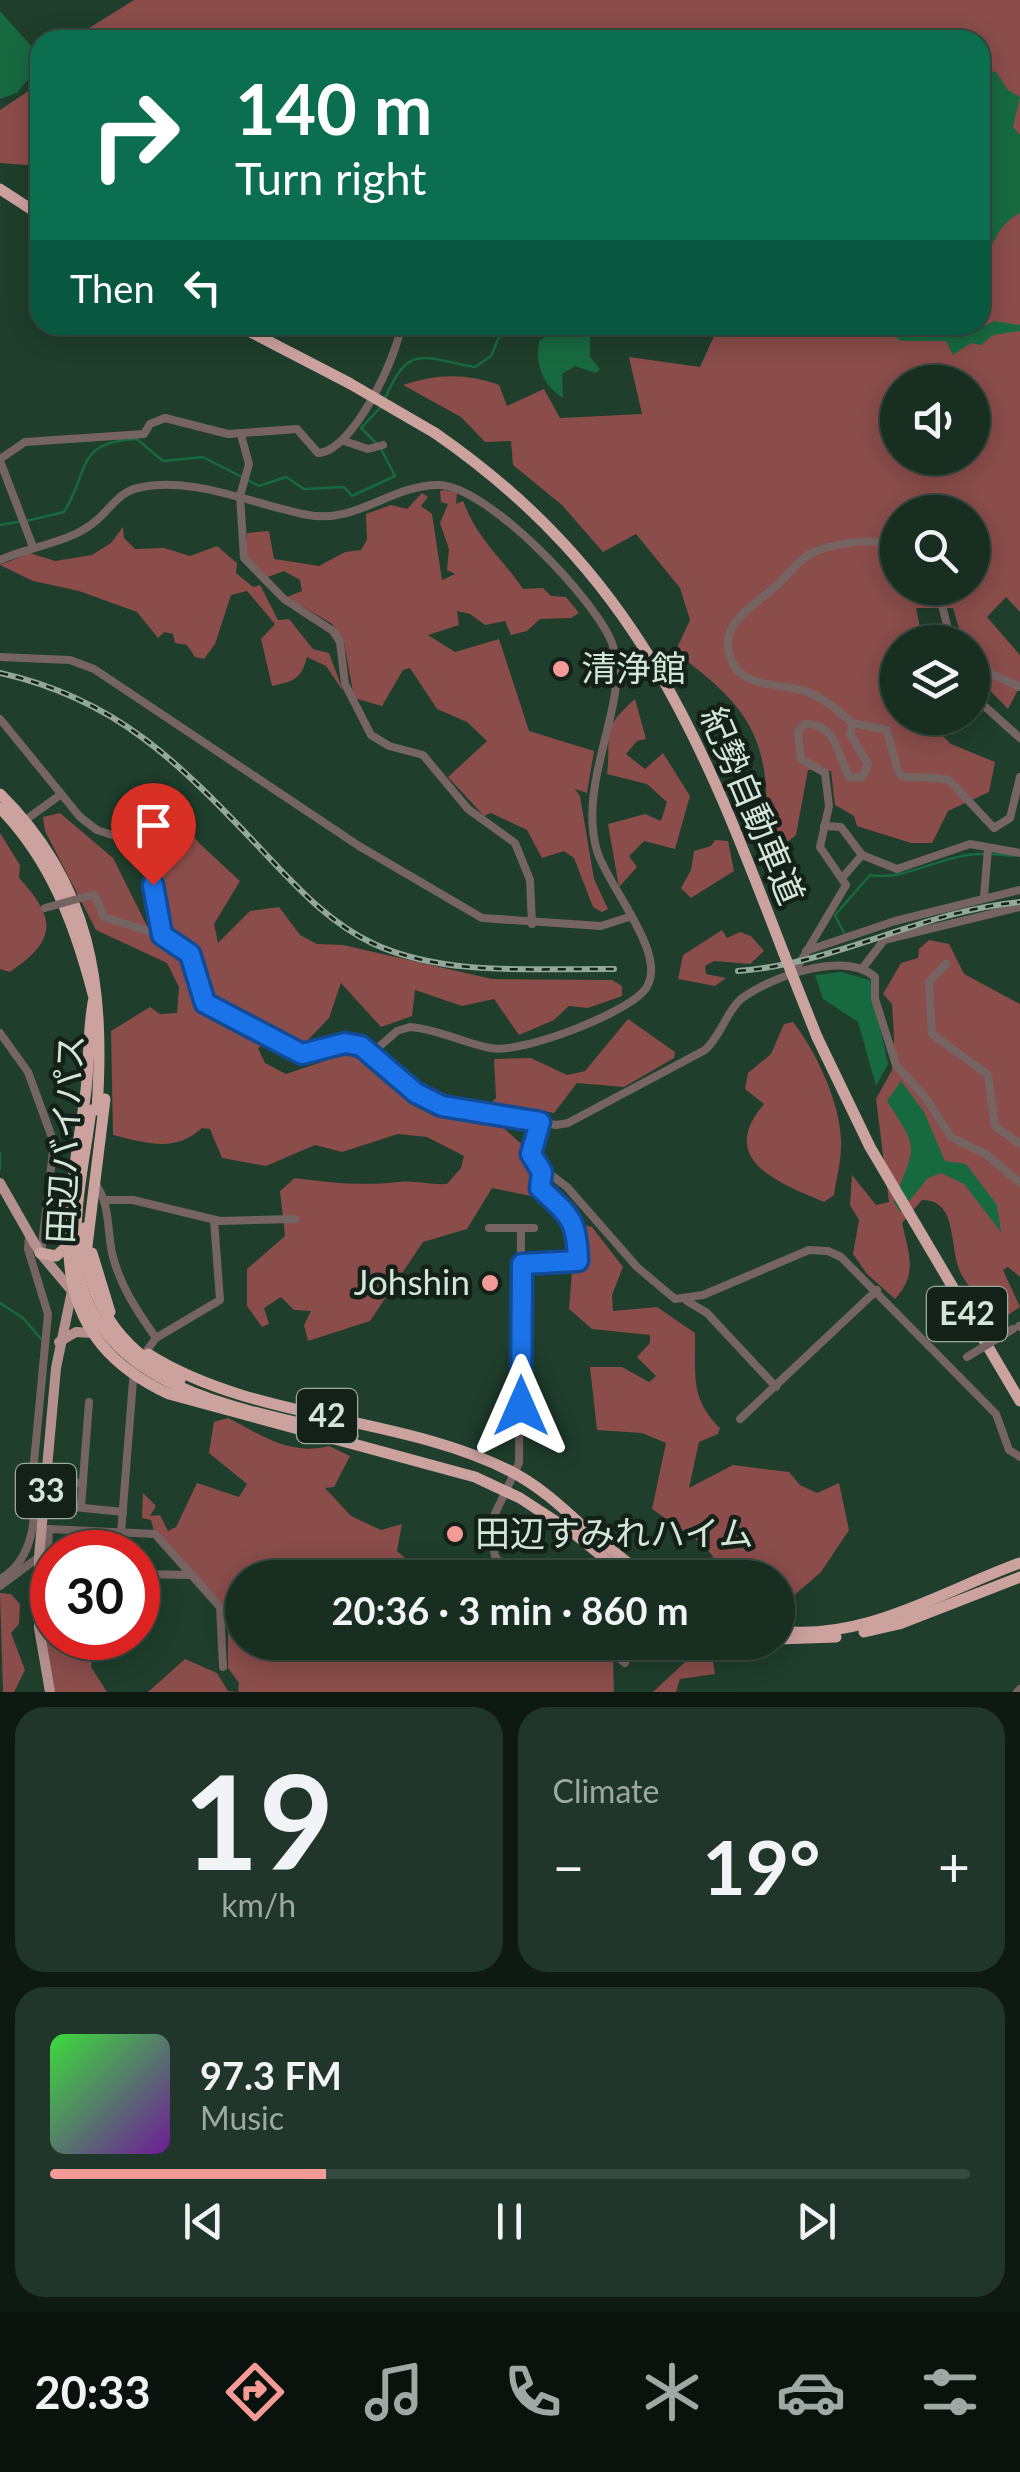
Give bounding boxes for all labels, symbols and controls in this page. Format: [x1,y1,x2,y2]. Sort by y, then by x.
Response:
text: 140 m [235,66,432,150]
icon: right [70,70,200,200]
text: Turn right [235,151,426,205]
icon: left [175,260,230,315]
text: Then [70,265,155,311]
map controls [880,365,990,735]
button: sound [880,365,990,475]
button: search [880,495,990,605]
button: layers [880,625,990,735]
place label: 清浄館 [581,646,686,688]
marker: 清浄館 [550,658,572,680]
street label: 紀勢自動車道 [693,700,814,910]
pin [111,783,196,886]
icon: arrive [126,798,181,853]
street label: 田辺バイパス [38,1033,90,1245]
place label: Johshin [354,1260,470,1302]
marker: Johshin [479,1272,501,1294]
road number: E42 [927,1287,1007,1341]
position arrow [469,1354,573,1458]
road number: 42 [297,1389,357,1443]
road number: 33 [16,1464,76,1518]
place label: 田辺すみれハイム [475,1511,754,1553]
marker: 田辺すみれハイム [444,1523,466,1545]
speed limit sign: 30 [30,1530,160,1660]
text: 20:36 · 3 min · 860 m [331,1587,689,1633]
text: 19 [183,1742,334,1898]
text: Climate [553,1771,659,1810]
text: 19° [702,1821,820,1911]
text: − [553,1833,584,1899]
text: + [938,1833,970,1899]
text: km/h [221,1885,296,1924]
text: 97.3 FM [200,2052,342,2098]
text: Music [200,2098,284,2137]
icon: previous [176,2194,231,2249]
icon: pause [482,2194,537,2249]
icon: next [789,2194,844,2249]
icon: directions [220,2357,290,2427]
icon: music [359,2357,429,2427]
icon: phone [498,2357,568,2427]
icon: climate [637,2357,707,2427]
icon: car [776,2357,846,2427]
icon: filters [915,2357,985,2427]
text: 20:33 [35,2365,151,2419]

